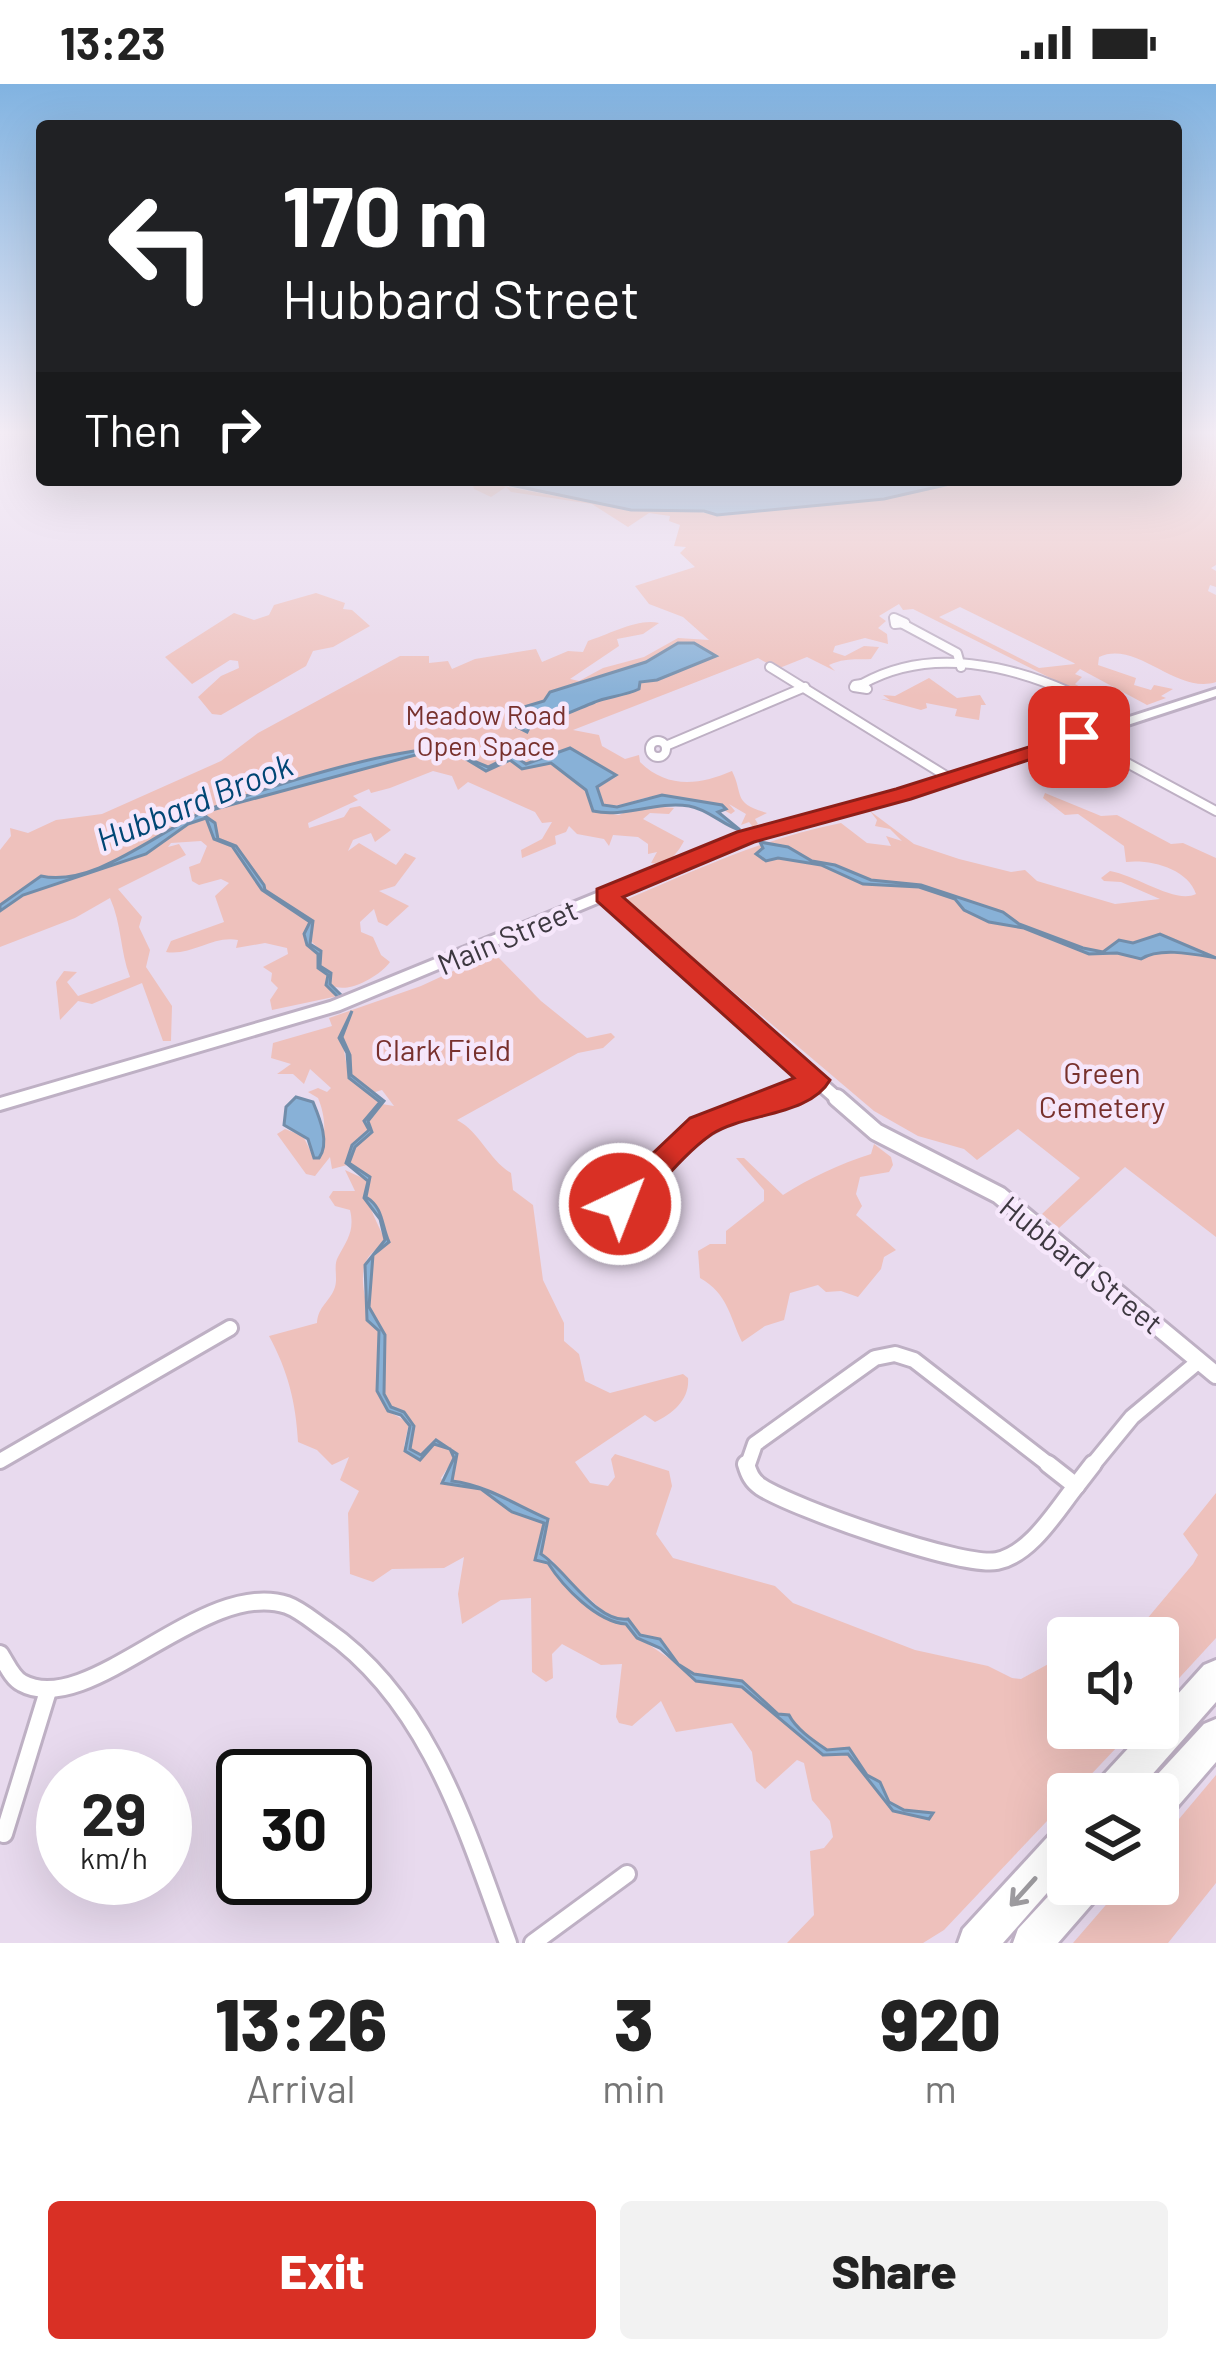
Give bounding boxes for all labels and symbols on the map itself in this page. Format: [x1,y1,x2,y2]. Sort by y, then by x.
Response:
pin [1028,686,1130,788]
park label: Meadow Road Open Space [406,698,566,761]
water label: Hubbard Brook [90,743,298,859]
street label: Main Street [432,890,582,982]
park label: Clark Field [375,1031,511,1067]
park label: Green Cemetery [1039,1054,1165,1124]
position arrow [557,1141,683,1267]
street label: Hubbard Street [993,1187,1171,1341]
speed limit sign: 30 [216,1749,372,1905]
one-way arrow [1010,1877,1037,1907]

